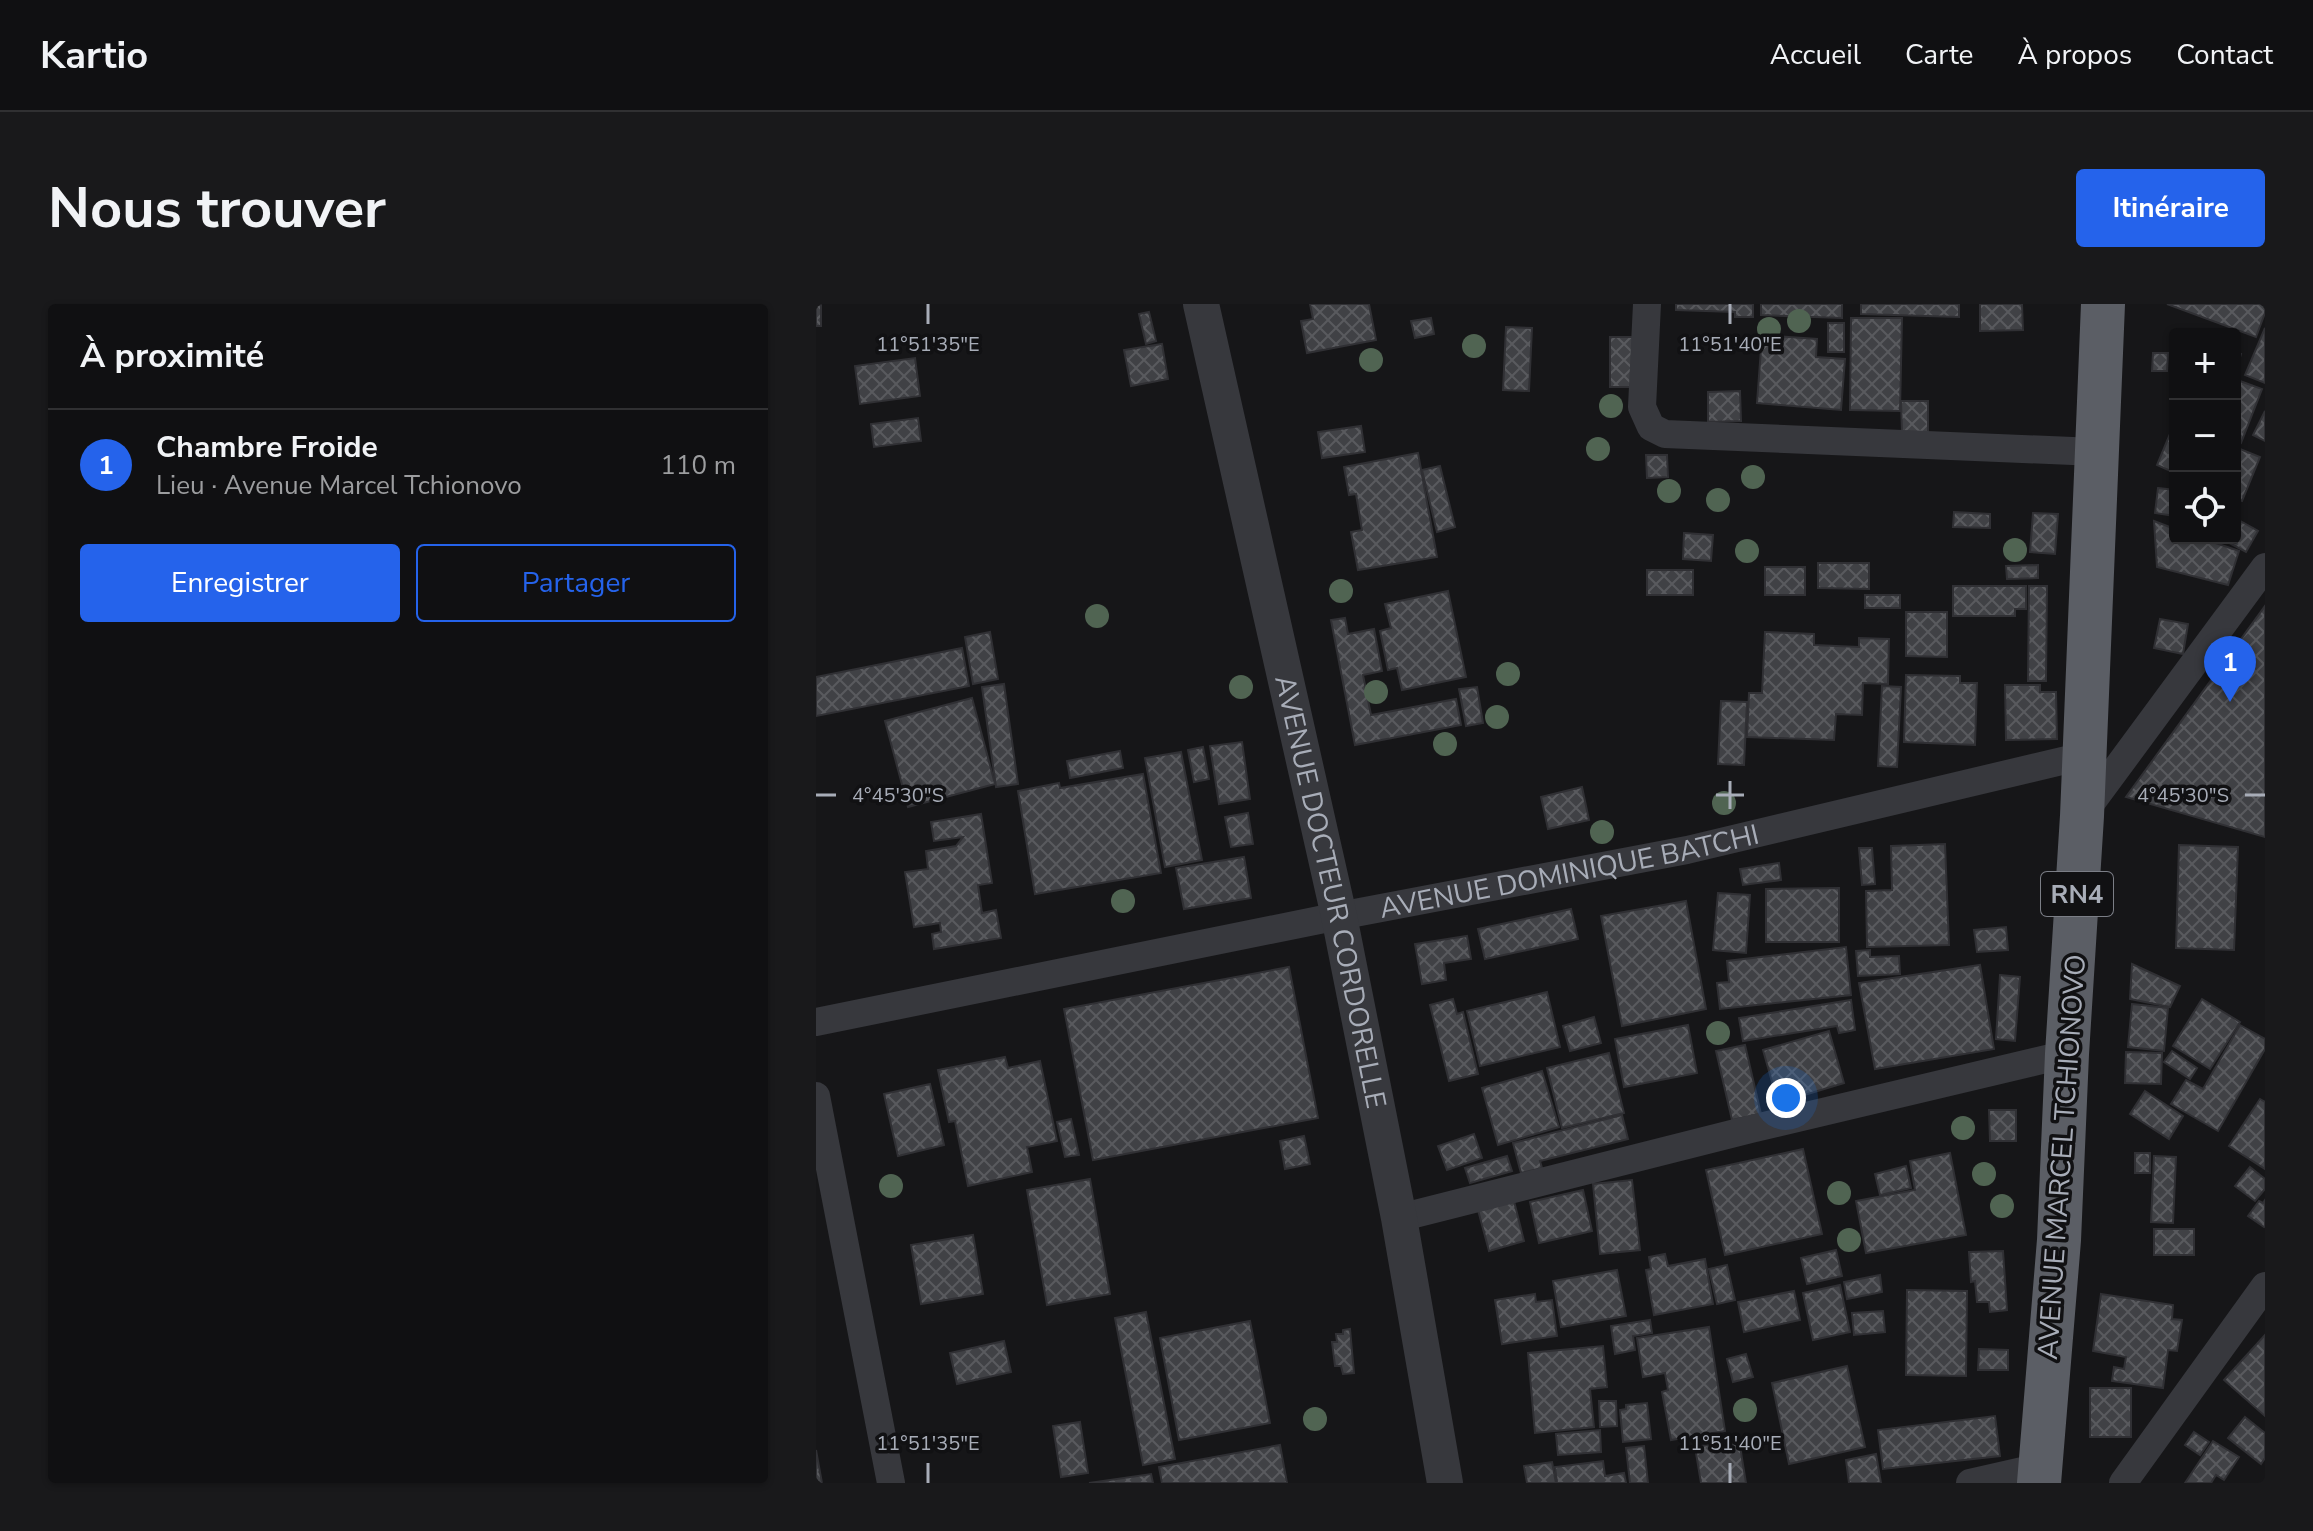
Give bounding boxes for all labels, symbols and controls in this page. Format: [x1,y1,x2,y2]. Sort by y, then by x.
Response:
text: Kartio [40,30,148,81]
text: Accueil [1770,36,1861,74]
text: Carte [1905,36,1974,74]
text: À propos [2018,36,2132,74]
text: Contact [2176,36,2273,74]
button: Itinéraire [2076,169,2265,247]
text: Nous trouver [48,170,386,247]
map controls [2169,328,2241,544]
button: + [2169,328,2241,400]
text: 11°51'35"E [876,331,980,358]
text: 11°51'40"E [1678,331,1782,358]
text: À proximité [80,333,264,379]
button: − [2169,400,2241,472]
text: Chambre Froide [156,427,378,468]
text: 1 [98,448,114,483]
text: 110 m [660,448,736,483]
text: Lieu · Avenue Marcel Tchionovo [156,468,522,503]
button: locate [2169,472,2241,544]
button: Enregistrer [80,544,400,622]
button: Partager [416,544,736,622]
pin: 1 [2204,636,2256,702]
street label: AVENUE DOCTEUR CORDORELLE [1265,672,1395,1112]
text: 4°45'30"S [852,782,944,809]
text: 4°45'30"S [2137,782,2229,809]
street label: AVENUE DOMINIQUE BATCHI [1376,816,1763,928]
road number: RN4 [2041,872,2113,916]
street label: AVENUE MARCEL TCHIONOVO [2029,953,2095,1361]
your location [1766,1078,1806,1118]
text: 11°51'35"E [876,1430,980,1457]
text: 11°51'40"E [1678,1430,1782,1457]

